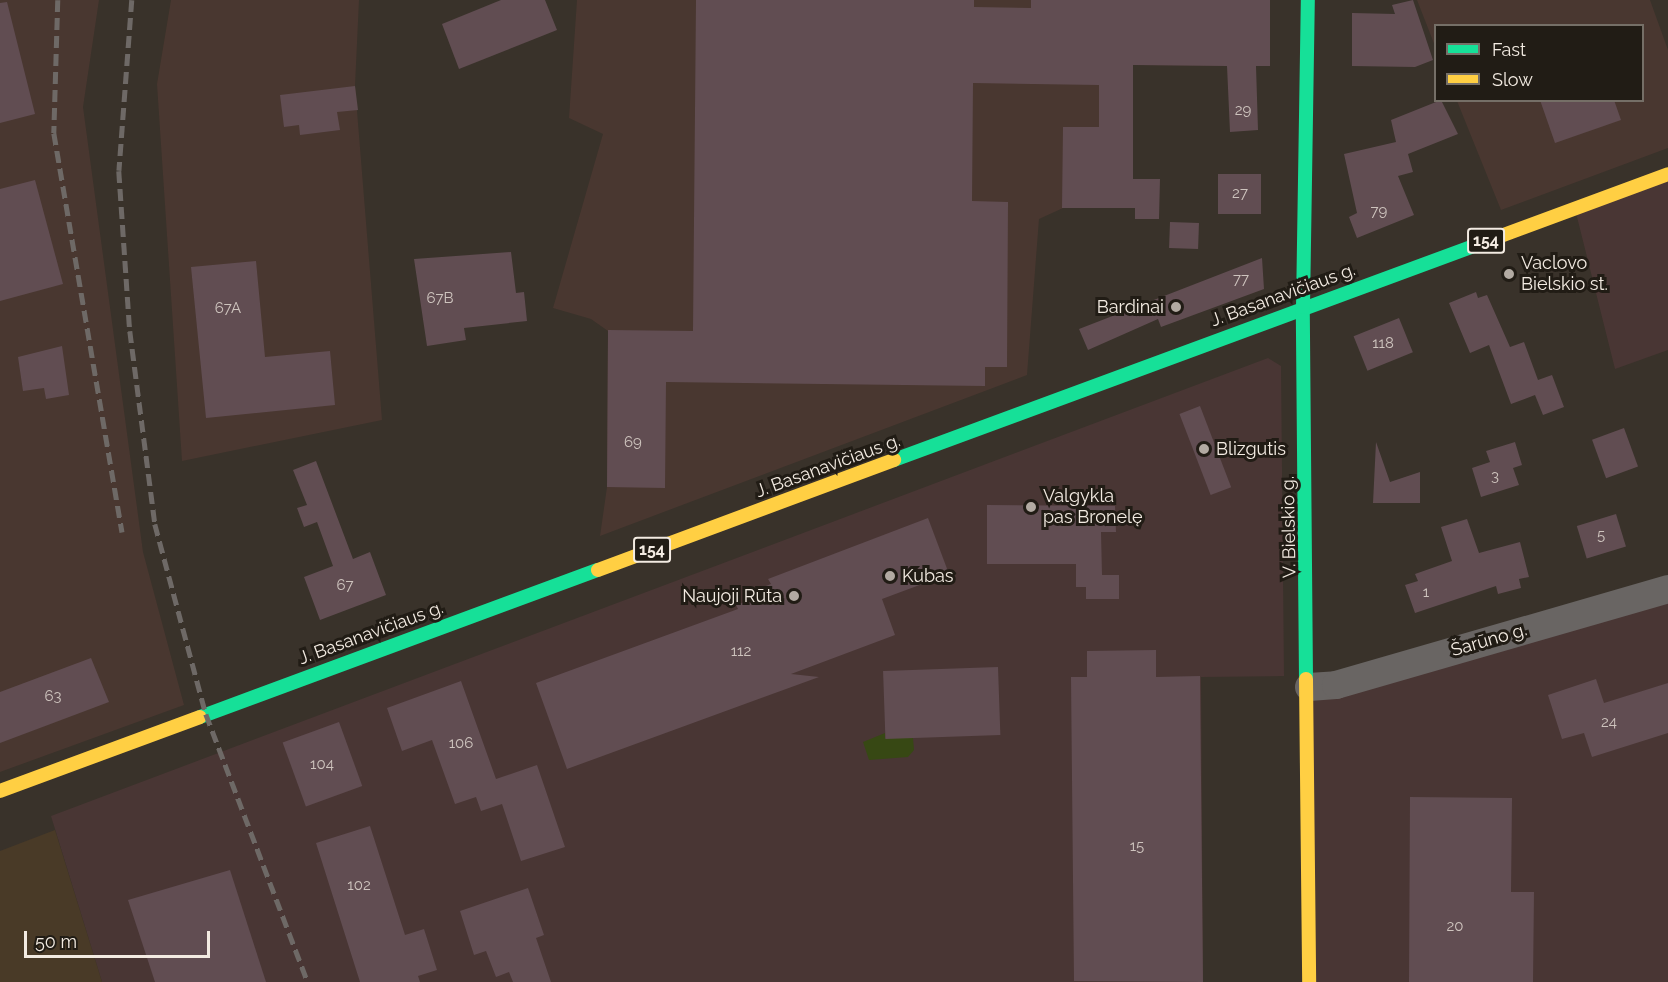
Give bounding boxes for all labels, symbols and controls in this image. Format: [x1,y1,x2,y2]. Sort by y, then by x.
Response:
legend [1434,24,1644,102]
text: Fast [1492,39,1526,60]
text: Slow [1492,69,1533,90]
house number: 29 [1235,102,1251,120]
house number: 27 [1232,185,1248,203]
house number: 79 [1371,203,1387,221]
road number: 154 [1466,228,1506,254]
place label: Vaclovo Bielskio st. [1521,253,1608,296]
street label: J. Basanavičiaus g. [1208,259,1358,331]
marker: Vaclovo Bielskio st. [1502,267,1516,281]
house number: 77 [1233,271,1249,289]
house number: 67B [426,290,454,308]
place label: Bardinai [1097,296,1164,318]
house number: 67A [215,300,241,318]
marker: Bardinai [1169,300,1183,314]
house number: 118 [1372,335,1394,353]
street label: J. Basanavičiaus g. [753,430,903,502]
house number: 69 [624,434,642,452]
place label: Blizgutis [1216,438,1286,460]
marker: Blizgutis [1197,442,1211,456]
house number: 3 [1491,468,1499,486]
street label: V. Bielskio g. [1277,476,1301,578]
place label: Valgykla pas Bronelę [1043,486,1142,528]
marker: Valgykla pas Bronelę [1024,500,1038,514]
house number: 5 [1597,527,1605,545]
road number: 154 [632,537,672,563]
place label: Kubas [902,565,954,587]
marker: Kubas [883,569,897,583]
house number: 67 [336,577,354,595]
house number: 1 [1423,584,1429,602]
place label: Naujoji Rūta [682,585,782,607]
marker: Naujoji Rūta [787,589,801,603]
street label: J. Basanavičiaus g. [296,597,446,669]
street label: Šarūno g. [1449,619,1529,661]
house number: 112 [731,643,751,661]
house number: 63 [44,688,62,706]
house number: 24 [1601,714,1617,732]
house number: 106 [449,735,473,753]
house number: 104 [310,756,334,774]
house number: 15 [1130,838,1144,856]
house number: 102 [347,877,371,895]
house number: 20 [1447,918,1463,936]
scale bar [27,919,213,957]
text: 50 m [35,931,77,952]

